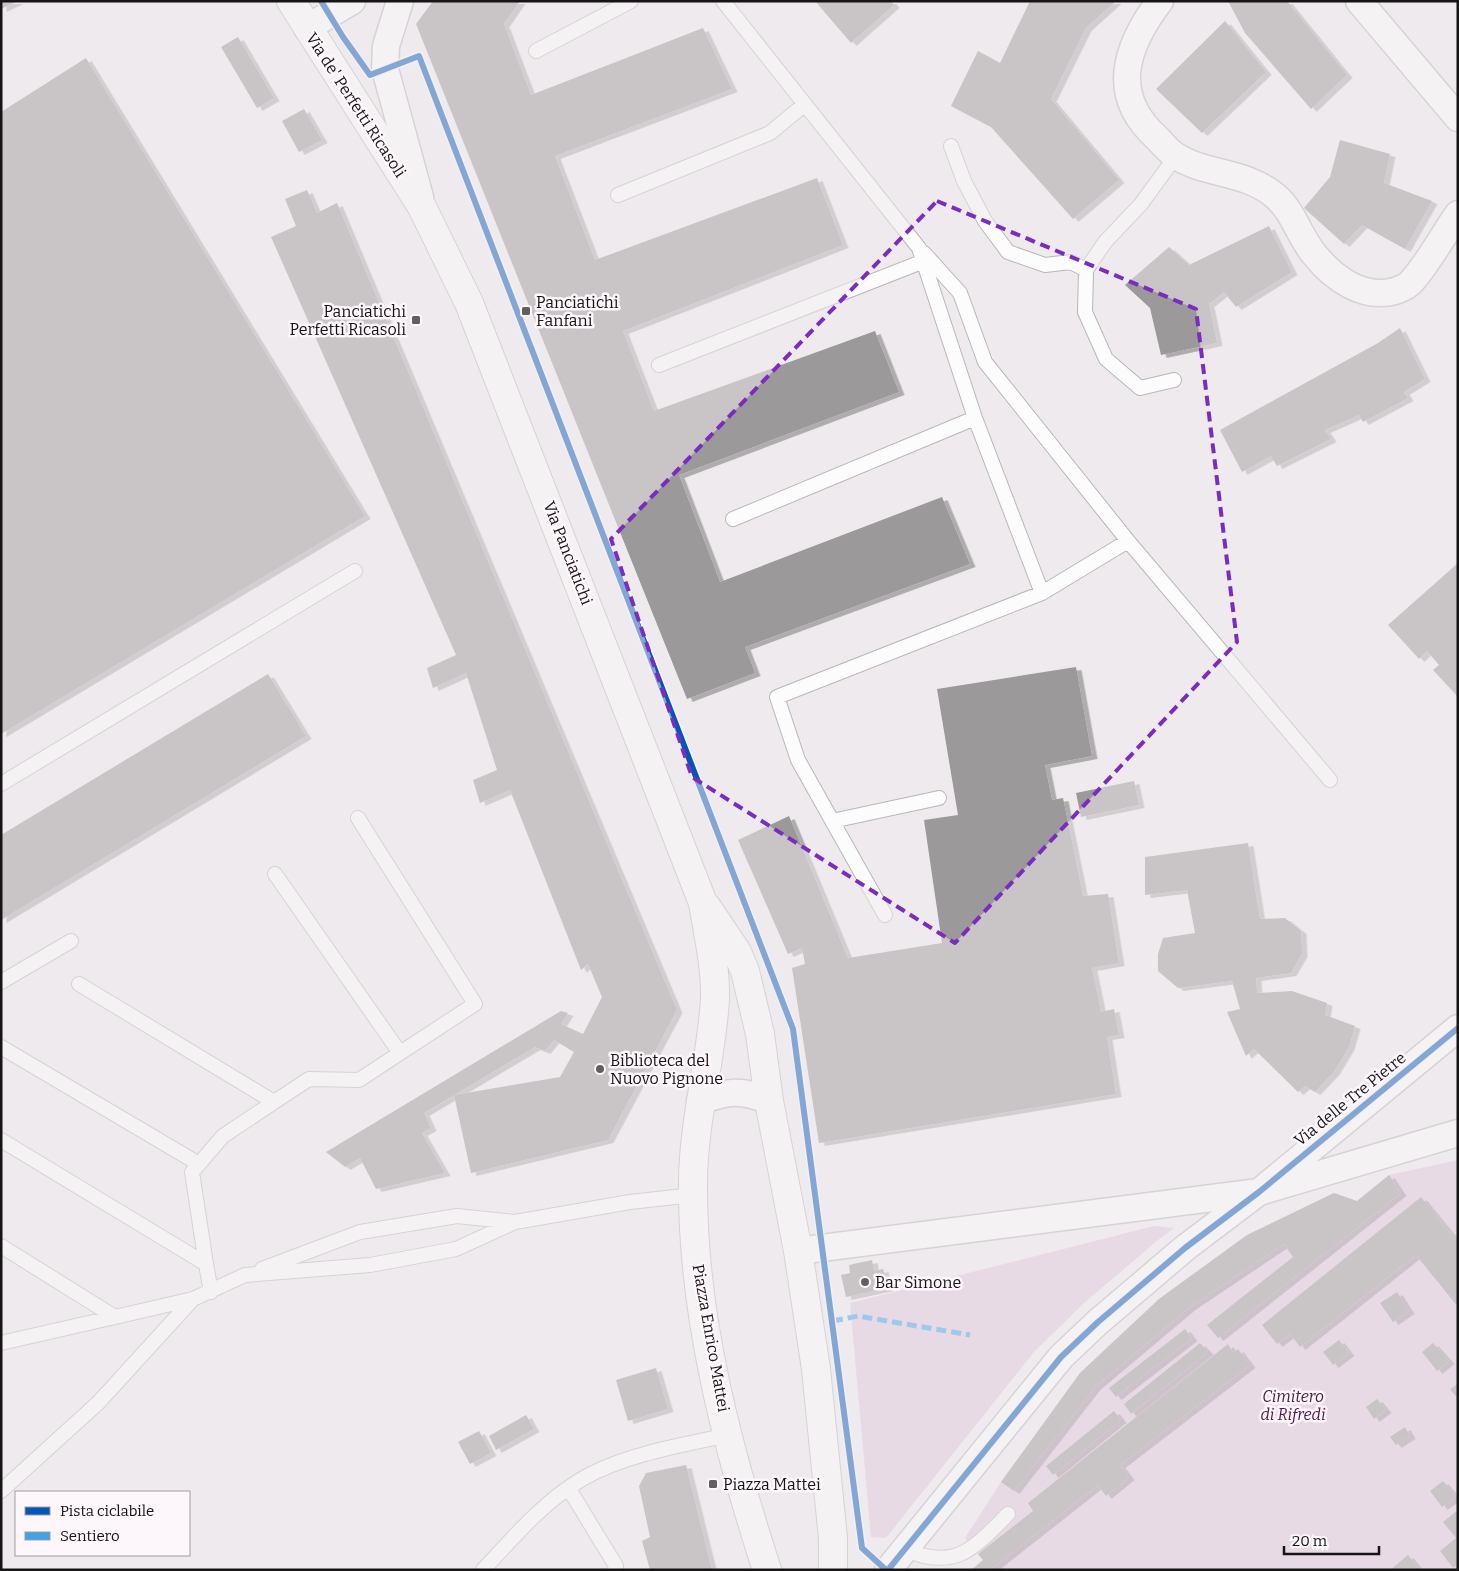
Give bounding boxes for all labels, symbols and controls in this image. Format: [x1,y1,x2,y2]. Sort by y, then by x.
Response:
street label: Via de' Perfetti Ricasoli [302,29,410,181]
place label: Panciatichi Fanfani [536,293,619,330]
place label: Panciatichi Perfetti Ricasoli [289,302,406,339]
marker: Panciatichi Fanfani [520,305,532,317]
marker: Panciatichi Perfetti Ricasoli [410,314,422,326]
street label: Via Panciatichi [540,499,597,608]
street label: Via delle Tre Pietre [1290,1048,1410,1150]
place label: Biblioteca del Nuovo Pignone [610,1051,723,1088]
marker: Biblioteca del Nuovo Pignone [594,1063,606,1075]
street label: Piazza Enrico Mattei [689,1263,733,1413]
place label: Bar Simone [875,1273,961,1292]
marker: Bar Simone [859,1276,871,1288]
park label: Cimitero di Rifredi [1260,1387,1326,1424]
place label: Piazza Mattei [723,1475,821,1494]
marker: Piazza Mattei [707,1478,719,1490]
legend [15,1491,190,1556]
text: Pista ciclabile [60,1502,154,1520]
scale bar [1284,1524,1379,1556]
text: Sentiero [60,1527,120,1545]
text: 20 m [1292,1532,1328,1550]

